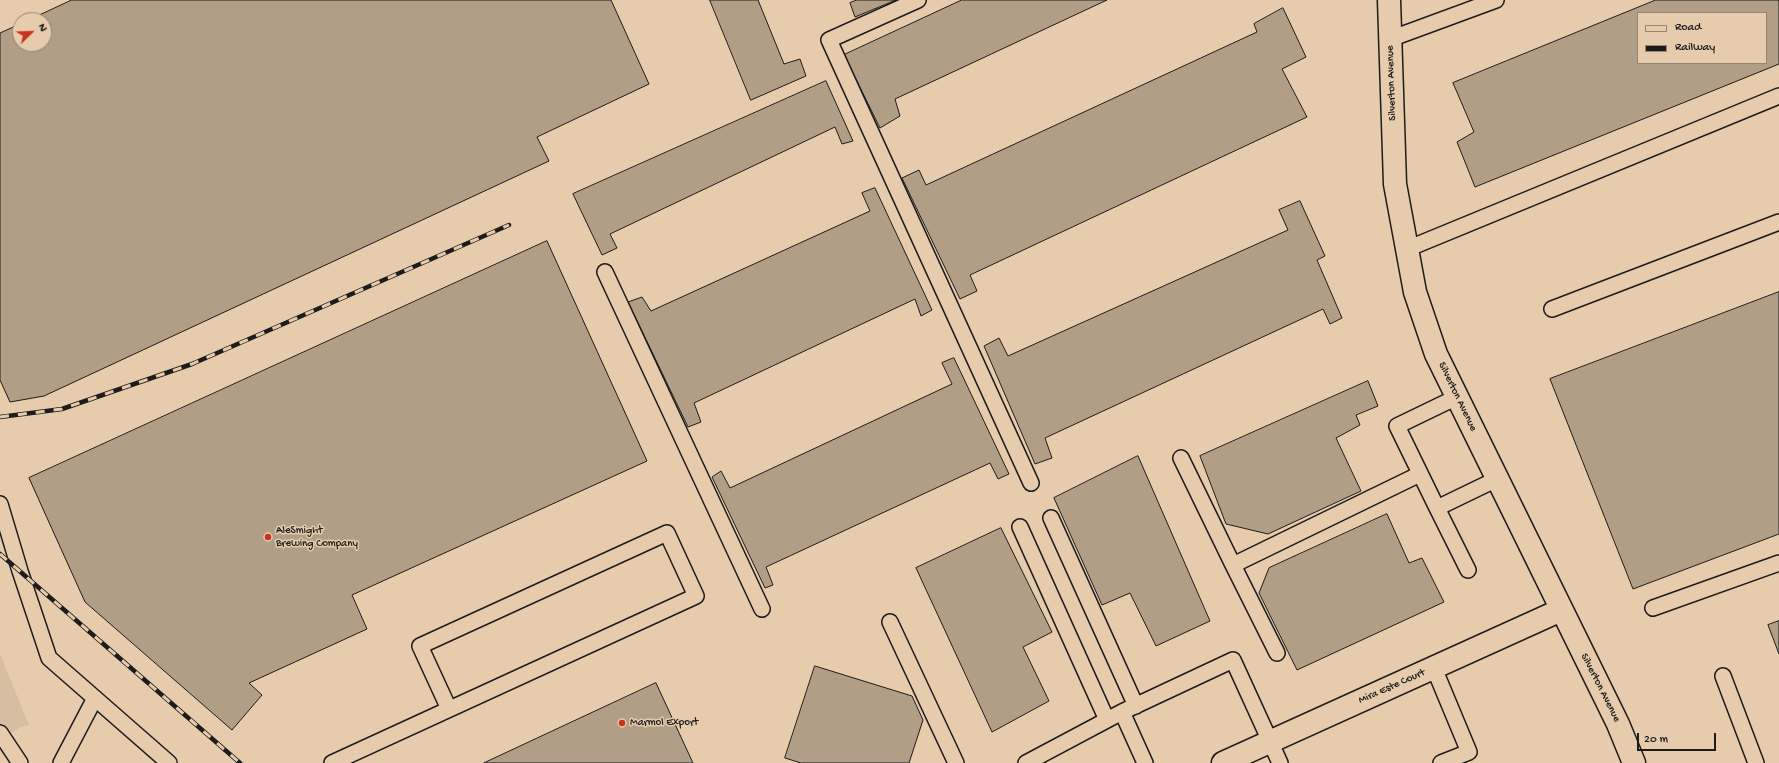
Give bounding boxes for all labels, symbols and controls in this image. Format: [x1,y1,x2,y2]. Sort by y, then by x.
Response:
north arrow [12,12,52,52]
legend [1637,12,1767,64]
text: Road [1675,21,1701,35]
text: N [35,22,49,33]
text: Railway [1675,41,1715,55]
street label: Silverton Avenue [1384,45,1400,121]
street label: Silverton Avenue [1435,360,1479,434]
place label: AleSmight Brewing Company [276,524,358,550]
marker: AleSmight Brewing Company [263,532,273,542]
street label: Silverton Avenue [1577,651,1623,725]
street label: Mira Este Court [1357,666,1427,708]
place label: Marmol Export [630,716,698,730]
marker: Marmol Export [617,718,627,728]
scale bar [1639,725,1718,751]
text: 20 m [1644,733,1668,747]

